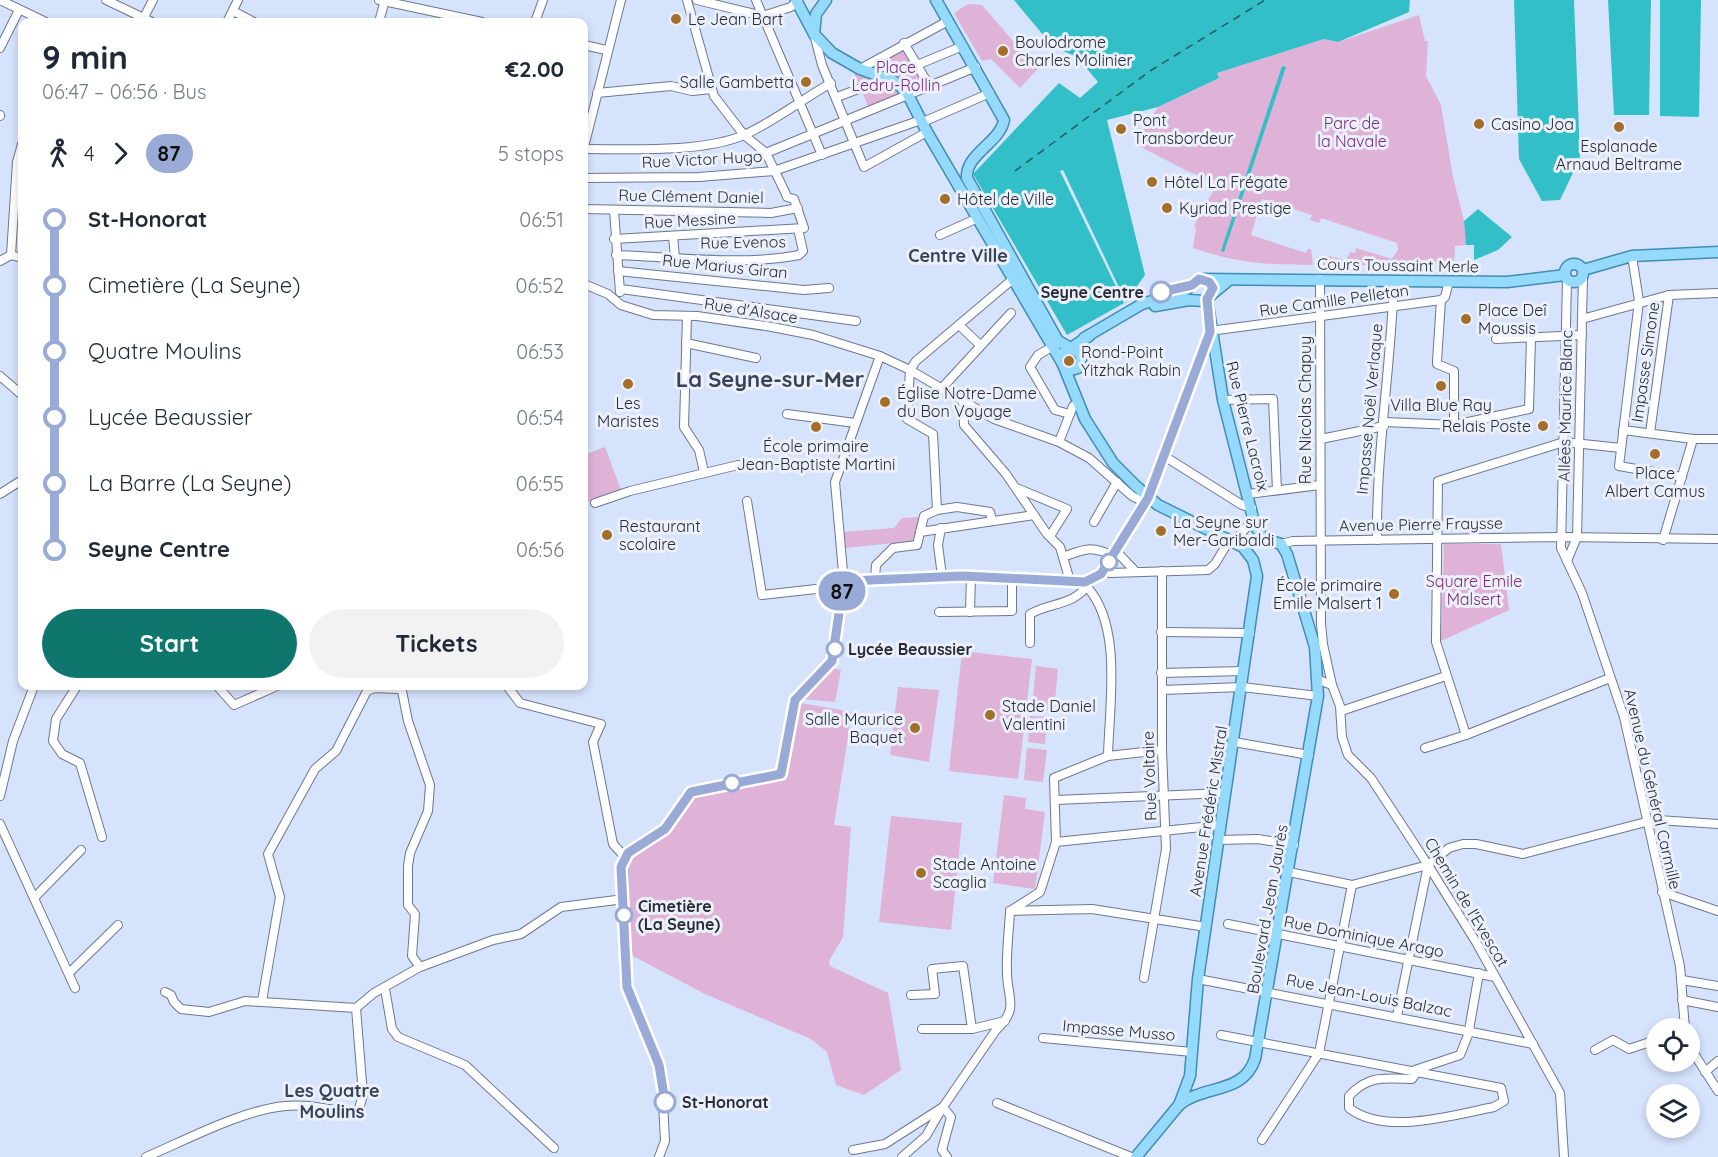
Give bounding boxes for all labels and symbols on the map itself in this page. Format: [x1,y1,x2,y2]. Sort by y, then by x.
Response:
place label: Le Jean Bart [688,9,783,29]
marker: Le Jean Bart [669,12,683,26]
place label: Boulodrome Charles Molinier [1015,32,1133,70]
marker: Boulodrome Charles Molinier [996,44,1010,58]
park label: Place Ledru-Rollin [851,57,941,95]
place label: Salle Gambetta [680,72,794,92]
marker: Salle Gambetta [799,75,813,89]
place label: Pont Transbordeur [1133,110,1233,148]
park label: Parc de la Navale [1317,113,1387,151]
place label: Casino Joa [1491,114,1574,134]
marker: Casino Joa [1472,117,1486,131]
marker: Esplanade Arnaud Beltrame [1612,120,1626,134]
marker: Pont Transbordeur [1114,122,1128,136]
place label: Esplanade Arnaud Beltrame [1556,136,1682,174]
street label: Rue Victor Hugo [641,146,763,172]
place label: Hôtel La Frégate [1164,172,1288,192]
marker: Hôtel La Frégate [1145,175,1159,189]
street label: Rue Clément Daniel [618,185,764,207]
place label: Hôtel de Ville [957,189,1054,209]
marker: Hôtel de Ville [938,192,952,206]
place label: Kyriad Prestige [1179,198,1291,218]
marker: Kyriad Prestige [1160,201,1174,215]
street label: Rue Messine [644,208,736,232]
street label: Rue Evenos [700,231,786,253]
district label: Centre Ville [908,244,1008,267]
street label: Rue Marius Giran [661,249,789,283]
street label: Cours Toussaint Merle [1317,254,1479,276]
street label: Rue Camille Pelletan [1258,280,1410,320]
marker: Seyne Centre [1150,281,1172,303]
place label: Seyne Centre [1041,282,1144,302]
street label: Rue d'Alsace [703,293,799,327]
place label: Place Deî Moussis [1478,300,1547,338]
street label: Impasse Simone [1627,301,1663,423]
marker: Place Deî Moussis [1459,312,1473,326]
street label: Impasse Noël Verlaque [1352,323,1386,495]
street label: Allées Maurice Blanc [1554,330,1576,482]
street label: Rue Nicolas Chapuy [1295,336,1315,484]
place label: Rond-Point Yitzhak Rabin [1081,342,1181,380]
marker: Rond-Point Yitzhak Rabin [1062,354,1076,368]
street label: Rue Pierre Lacroix [1222,359,1274,493]
district label: La Seyne-sur-Mer [676,365,865,393]
marker: Les Maristes [621,377,635,391]
marker: Villa Blue Ray [1434,379,1448,393]
place label: Église Notre-Dame du Bon Voyage [897,383,1037,421]
place label: Les Maristes [597,393,659,431]
marker: Église Notre-Dame du Bon Voyage [878,395,892,409]
place label: Villa Blue Ray [1390,395,1492,415]
place label: Relais Poste [1442,416,1531,436]
marker: Relais Poste [1536,419,1550,433]
marker: École primaire Jean-Baptiste Martini [809,420,823,434]
place label: École primaire Jean-Baptiste Martini [737,436,895,474]
marker: Place Albert Camus [1648,447,1662,461]
place label: Place Albert Camus [1605,463,1705,501]
place label: La Seyne sur Mer-Garibaldi [1173,512,1274,550]
street label: Avenue Pierre Fraysse [1339,513,1503,535]
place label: Restaurant scolaire [619,516,701,554]
marker: La Seyne sur Mer-Garibaldi [1154,524,1168,538]
marker: Restaurant scolaire [600,528,614,542]
unlabelled marker [1100,553,1118,571]
park label: Square Emile Malsert [1426,571,1522,609]
line badge: 87 [815,572,869,610]
place label: École primaire Emile Malsert 1 [1273,575,1382,613]
marker: École primaire Emile Malsert 1 [1387,587,1401,601]
place label: Lycée Beaussier [848,639,973,659]
marker: Lycée Beaussier [826,640,844,658]
street label: Avenue du Général Carmille [1620,687,1686,891]
place label: Stade Daniel Valentini [1002,696,1096,734]
marker: Stade Daniel Valentini [983,708,997,722]
place label: Salle Maurice Baquet [805,709,903,747]
marker: Salle Maurice Baquet [908,721,922,735]
street label: Avenue Frédéric Mistral [1185,724,1231,898]
street label: Rue Voltaire [1137,731,1161,821]
unlabelled marker [723,774,741,792]
street label: Boulevard Jean Jaurès [1242,823,1292,995]
street label: Chemin de l'Evescat [1421,834,1513,970]
place label: Stade Antoine Scaglia [933,854,1037,892]
marker: Stade Antoine Scaglia [914,866,928,880]
place label: Cimetière (La Seyne) [638,896,721,934]
marker: Cimetière (La Seyne) [615,906,633,924]
street label: Rue Dominique Arago [1282,911,1446,961]
street label: Rue Jean-Louis Balzac [1284,969,1454,1021]
street label: Impasse Musso [1062,1015,1176,1045]
district label: Les Quatre Moulins [284,1079,380,1123]
marker: St-Honorat [654,1091,676,1113]
place label: St-Honorat [682,1092,769,1112]

